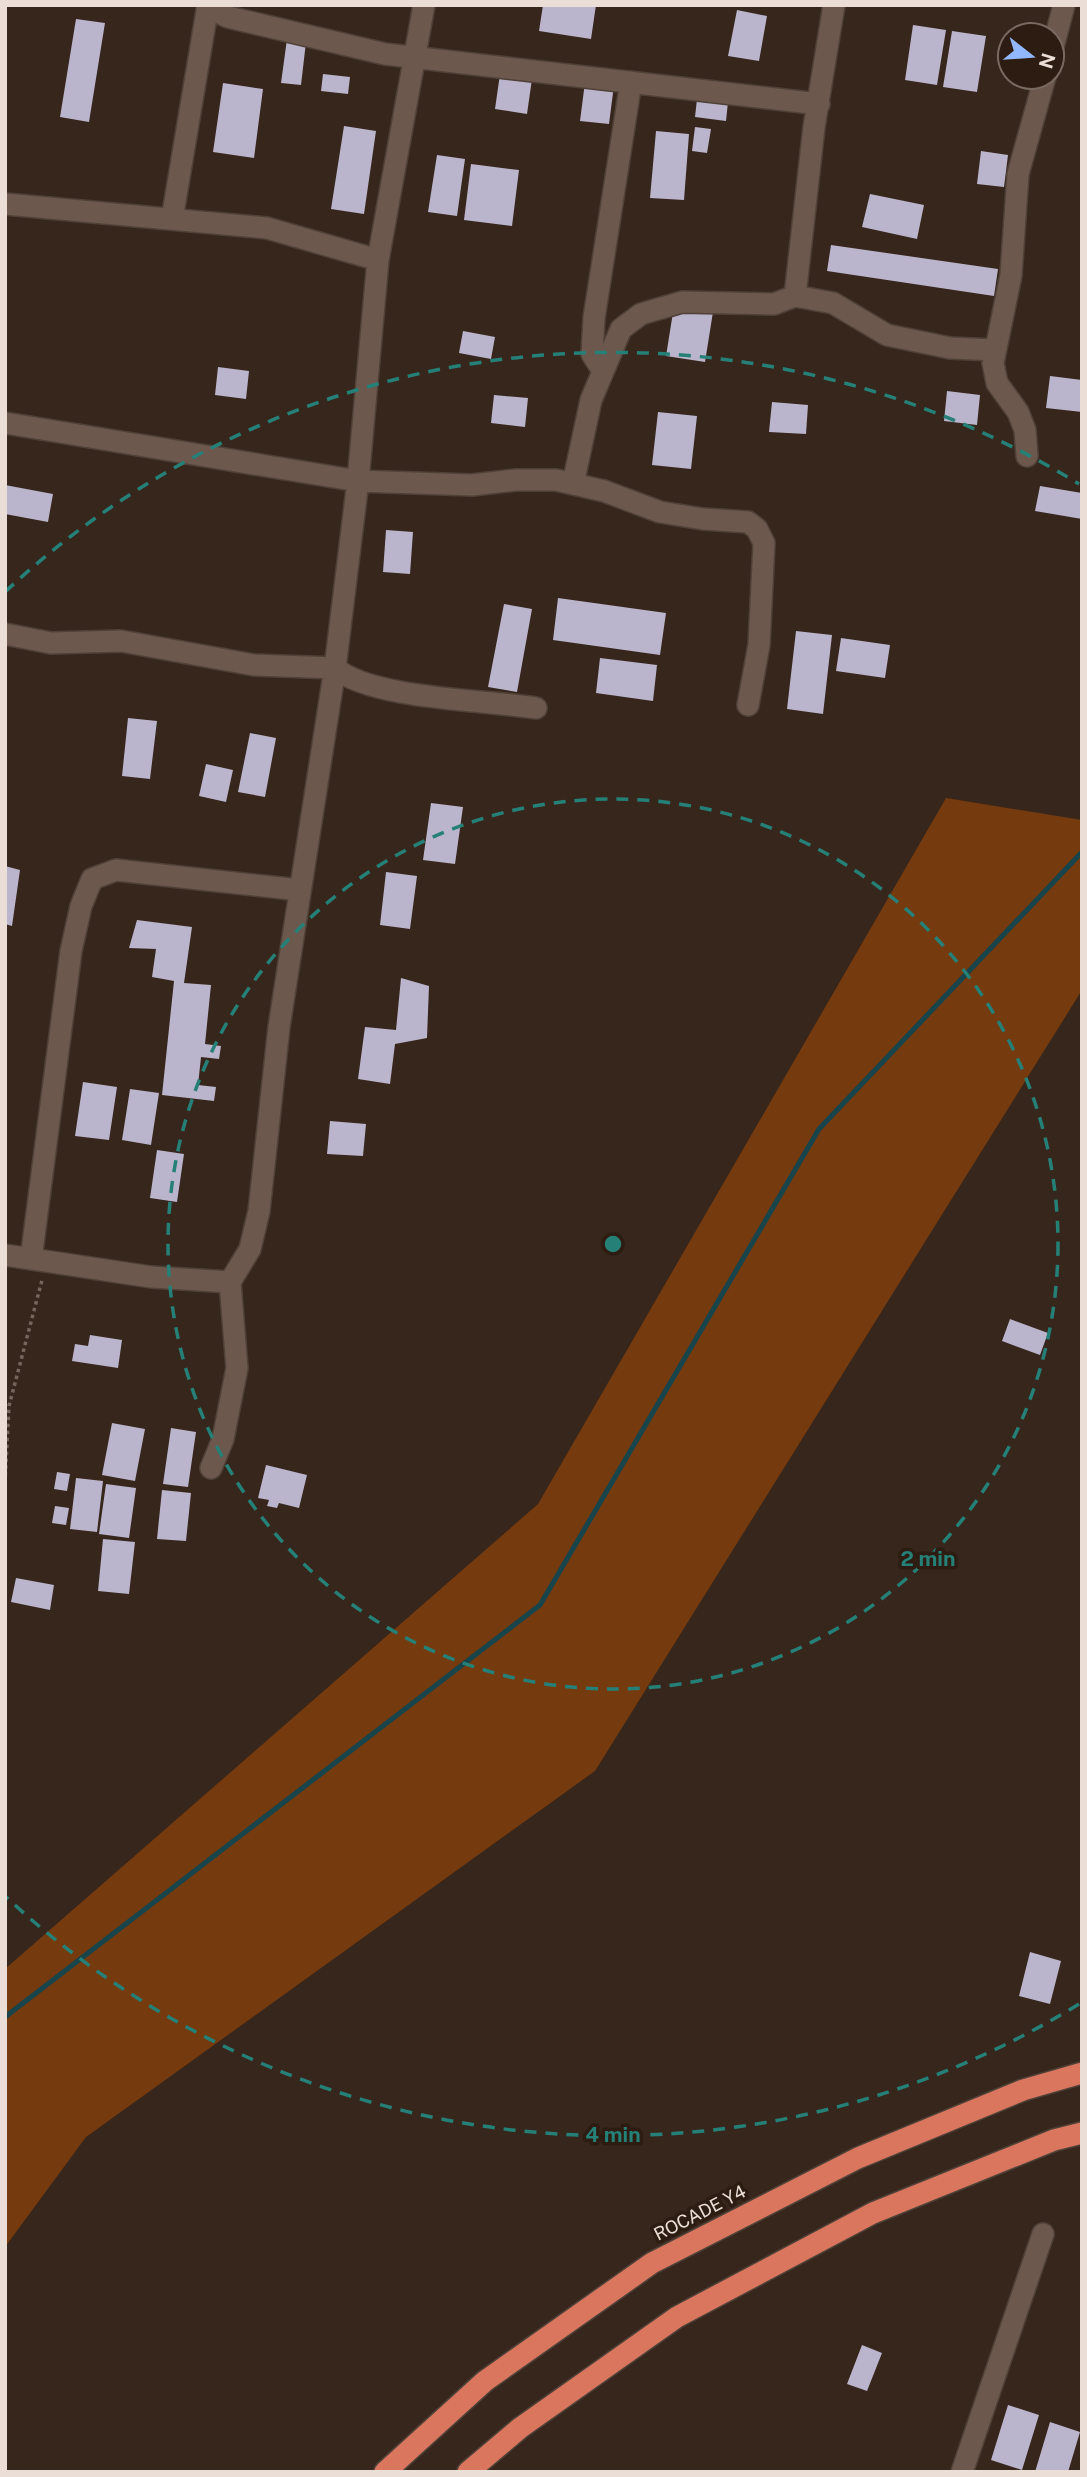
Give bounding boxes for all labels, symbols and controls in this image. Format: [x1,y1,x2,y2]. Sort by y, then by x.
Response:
north arrow [996,21,1066,91]
text: N [1035,51,1060,71]
centre of rings [601,1232,625,1256]
text: 2 min [900,1546,956,1571]
text: 4 min [585,2122,641,2147]
street label: ROCADE Y4 [650,2180,749,2245]

